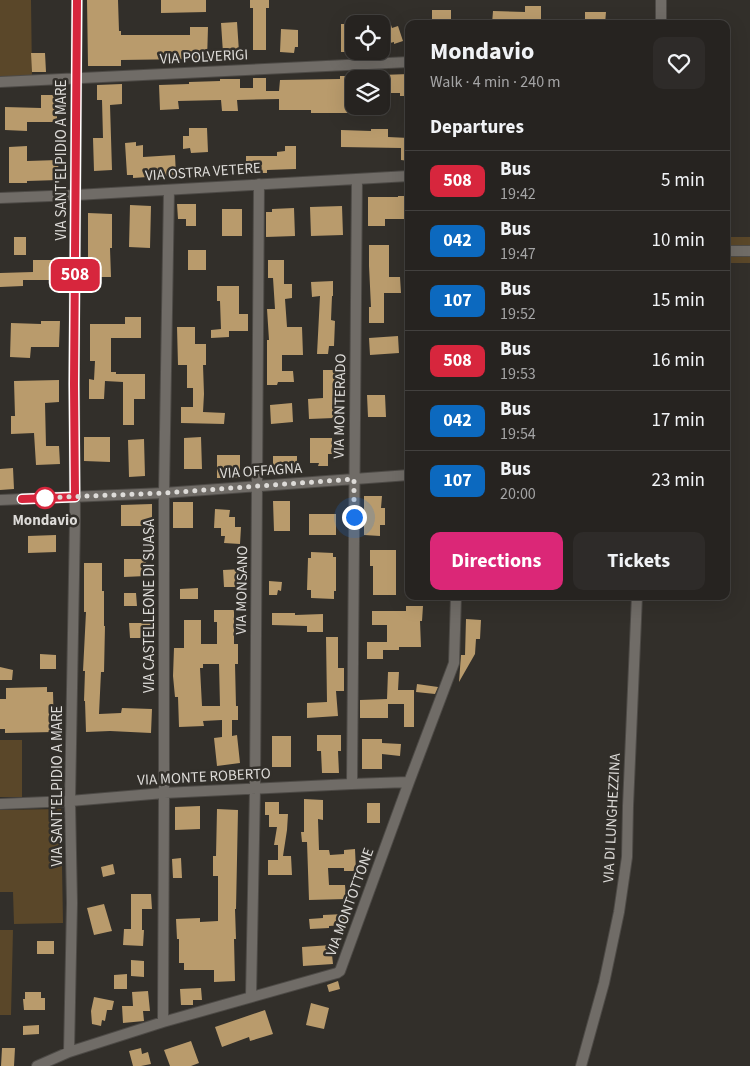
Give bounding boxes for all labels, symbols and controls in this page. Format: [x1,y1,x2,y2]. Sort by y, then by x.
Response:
map controls [345,15,390,115]
button: locate [345,15,390,60]
text: Mondavio [430,34,534,69]
button: heart [653,37,705,89]
street label: VIA POLVERIGI [159,44,249,70]
button: layers [345,70,390,115]
text: Walk · 4 min · 240 m [430,71,561,93]
street label: VIA SANT'ELPIDIO A MARE [51,79,72,240]
text: Departures [430,114,524,141]
text: Bus [500,156,531,183]
street label: VIA OSTRA VETERE [144,157,262,187]
text: 5 min [661,167,705,194]
text: 508 [443,168,472,193]
text: 19:42 [500,183,536,205]
text: Bus [500,216,531,243]
text: 10 min [651,227,705,254]
text: 042 [443,228,472,253]
text: 19:47 [500,243,536,265]
line badge: 508 [46,259,104,291]
text: 508 [61,262,89,287]
text: Bus [500,276,531,303]
text: 15 min [651,287,705,314]
text: 107 [443,288,472,313]
text: 19:52 [500,303,536,325]
text: Bus [500,336,531,363]
text: 16 min [651,347,705,374]
text: 508 [443,348,472,373]
street label: VIA MONTERADO [329,353,351,459]
text: 19:53 [500,363,536,385]
text: Bus [500,396,531,423]
text: 17 min [651,407,705,434]
text: 042 [443,408,472,433]
text: 19:54 [500,423,536,445]
text: Bus [500,456,531,483]
street label: VIA OFFAGNA [219,458,304,484]
text: 23 min [651,467,705,494]
text: 107 [443,468,472,493]
text: 20:00 [500,483,536,505]
marker: Mondavio [34,487,56,509]
your location [342,505,367,530]
place label: Mondavio [12,510,78,531]
street label: VIA CASTELLEONE DI SUASA [139,518,160,693]
button: Directions [430,532,563,590]
button: Tickets [573,532,705,590]
street label: VIA MONSANO [231,545,253,635]
street label: VIA SANT'ELPIDIO A MARE [47,705,68,866]
street label: VIA DI LUNGHEZZINA [598,752,626,883]
street label: VIA MONTE ROBERTO [137,763,271,791]
street label: VIA MONTOTTONE [321,845,379,959]

